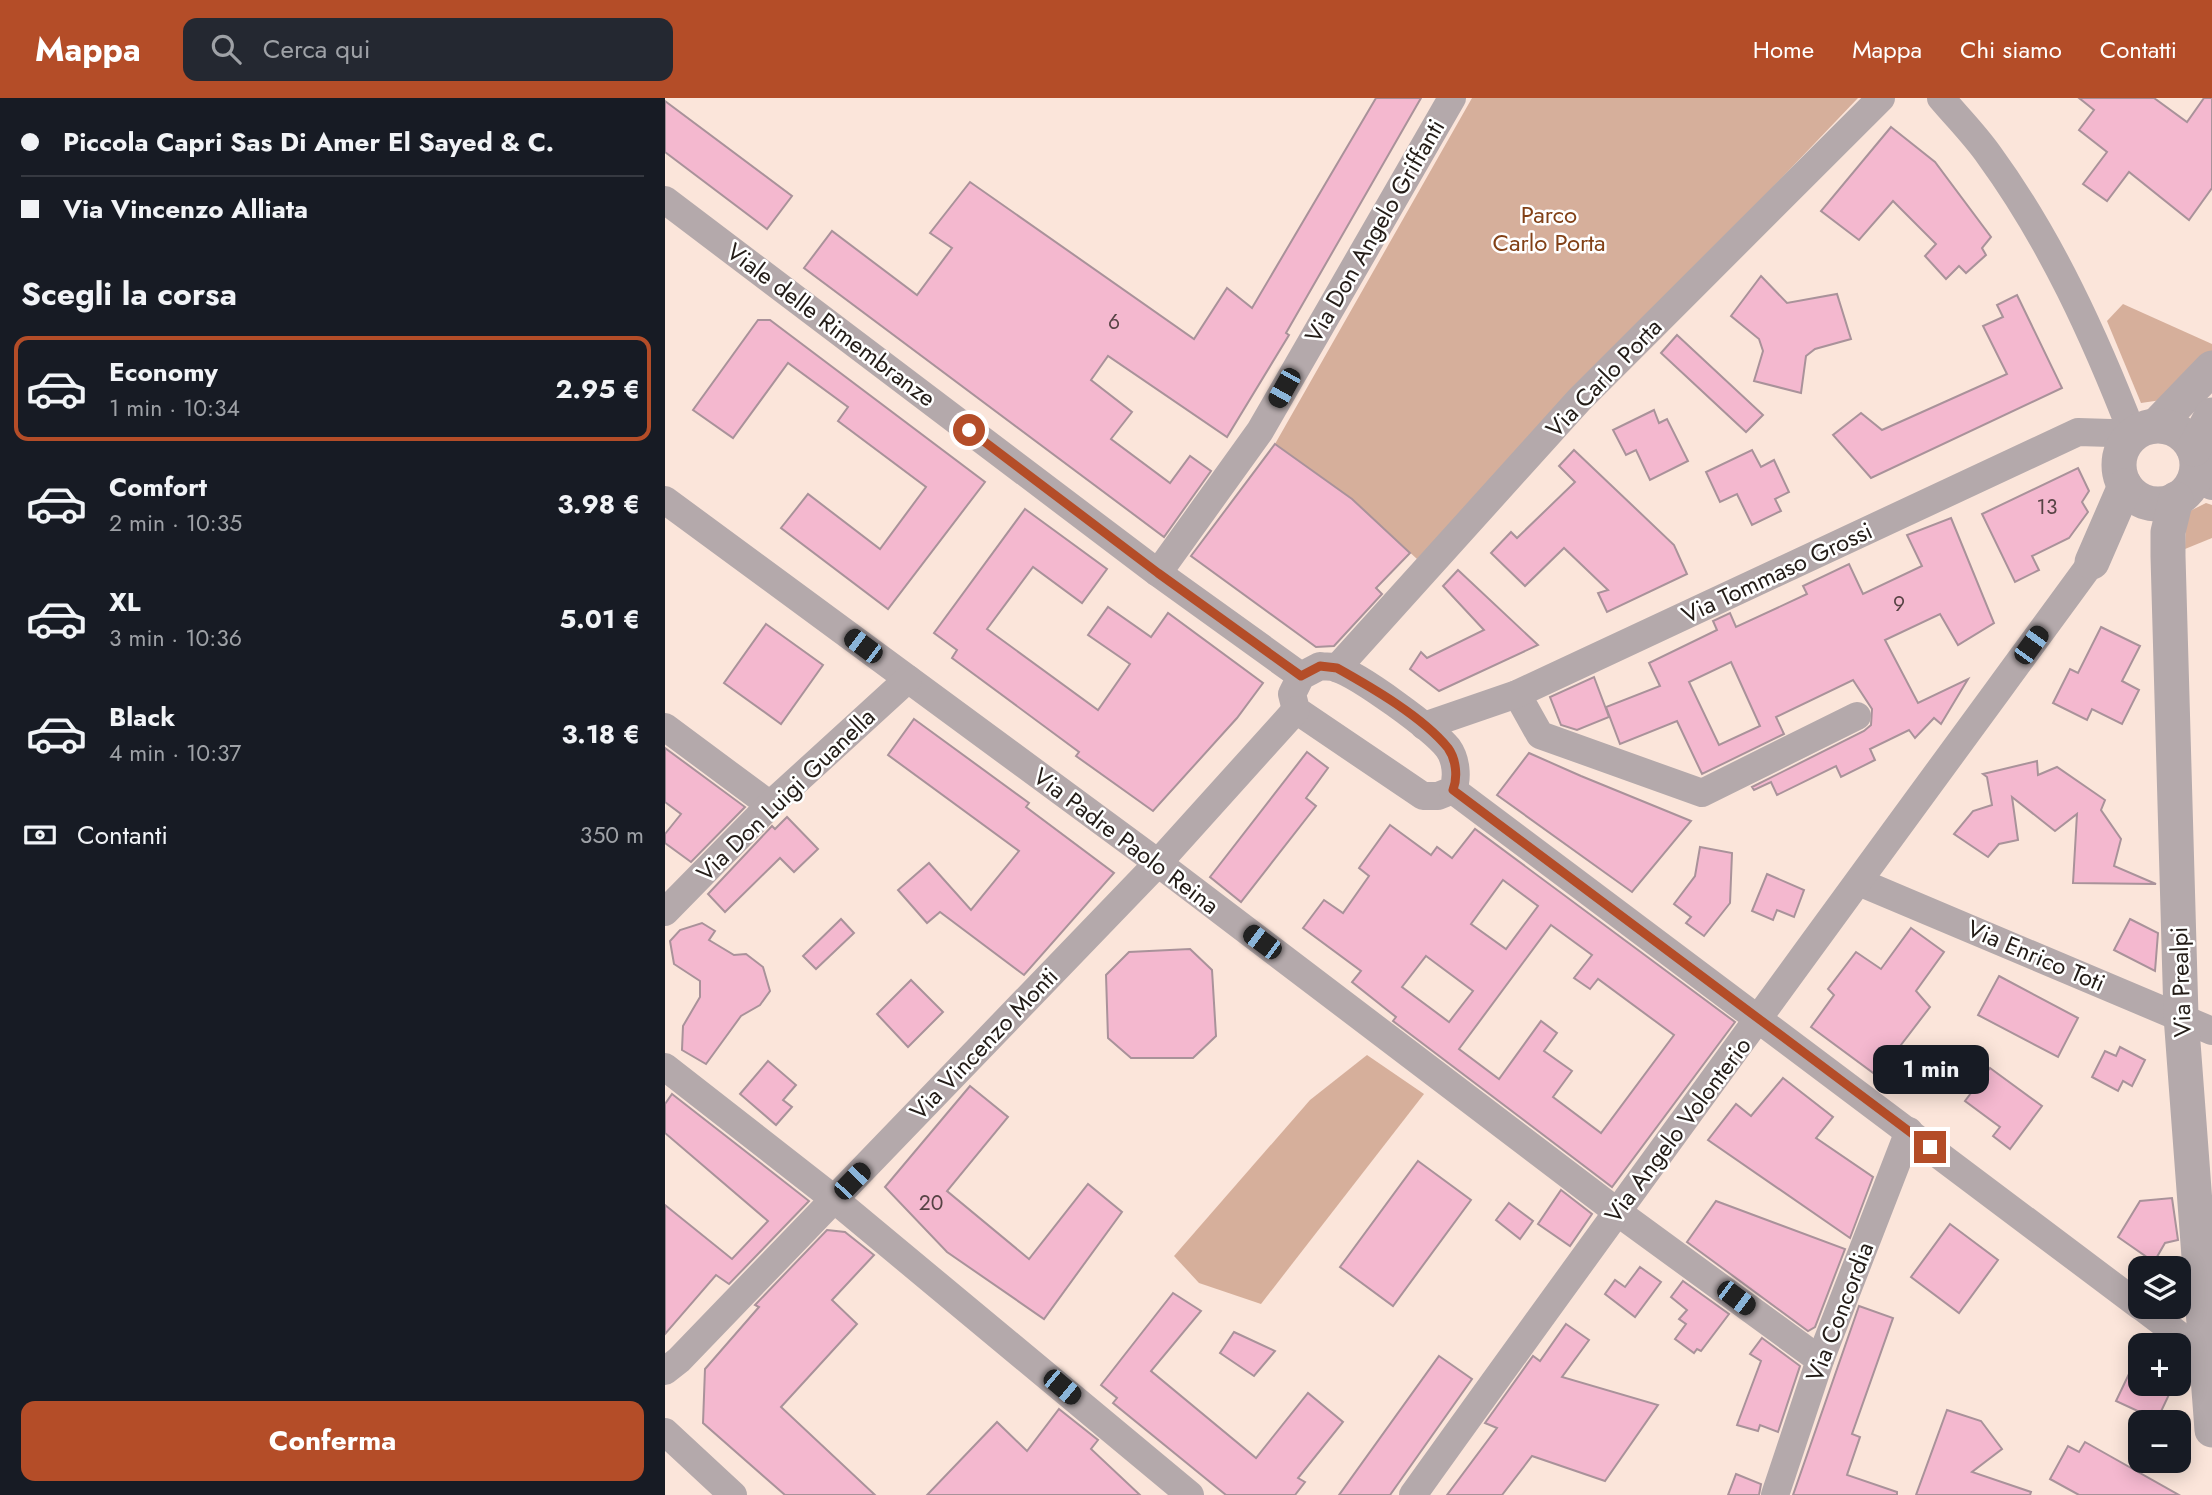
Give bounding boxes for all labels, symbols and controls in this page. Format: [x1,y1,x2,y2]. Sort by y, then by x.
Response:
search box [183,18,673,81]
text: Mappa [35,26,141,73]
icon: search [207,30,245,68]
text: Cerca qui [263,30,370,68]
text: Home [1753,32,1814,67]
text: Mappa [1852,32,1922,67]
text: Chi siamo [1960,32,2062,67]
text: Contatti [2100,32,2177,67]
street label: Via Don Angelo Griffanti [1296,112,1453,349]
text: Piccola Capri Sas Di Amer El Sayed & C. [63,123,554,161]
text: Via Vincenzo Alliata [63,190,308,228]
park label: Parco Carlo Porta [1492,197,1606,260]
street label: Viale delle Rimembranze [719,234,943,415]
text: Scegli la corsa [21,271,237,317]
house number: 6 [1108,307,1120,337]
street label: Via Carlo Porta [1538,310,1670,445]
text: Economy [109,353,218,391]
icon: car [25,357,88,420]
car [1265,365,1304,411]
text: 2.95 € [556,370,640,408]
text: 1 min · 10:34 [109,391,240,425]
route start [953,414,985,446]
text: Comfort [109,468,207,506]
icon: car [25,472,88,535]
text: 3.98 € [557,485,640,523]
house number: 13 [2037,492,2057,522]
text: 2 min · 10:35 [109,506,242,540]
street label: Via Tommaso Grossi [1676,513,1878,632]
text: XL [109,583,141,621]
icon: car [25,587,88,650]
house number: 9 [1893,589,1905,619]
text: 5.01 € [560,600,640,638]
text: 3 min · 10:36 [109,621,242,655]
car [2011,622,2052,668]
car [840,625,887,667]
text: Black [109,698,175,736]
street label: Via Don Luigi Guanella [688,700,883,889]
icon: car [25,702,88,765]
text: 3.18 € [562,715,640,753]
text: 4 min · 10:37 [109,736,241,770]
street label: Via Padre Paolo Reina [1026,759,1227,922]
icon: cash [21,816,59,854]
text: Contanti [77,816,168,854]
text: 350 m [580,818,644,852]
street label: Via Enrico Toti [1962,911,2111,1000]
car [1239,921,1286,963]
street label: Via Prealpi [2161,926,2200,1038]
street label: Via Vincenzo Monti [902,960,1066,1128]
street label: Via Angelo Volonterio [1596,1029,1759,1230]
callout: 1 min [1872,1046,1988,1094]
text: 1 min [1902,1052,1960,1086]
route end [1914,1131,1946,1163]
car [830,1159,875,1203]
house number: 20 [919,1188,943,1218]
street label: Via Concordia [1797,1237,1882,1387]
map controls [2128,1256,2191,1473]
button: layers [2128,1256,2191,1319]
car [1713,1277,1760,1319]
button: + [2128,1333,2191,1396]
car [1040,1365,1085,1409]
button: Conferma [21,1401,644,1481]
button: − [2128,1410,2191,1473]

